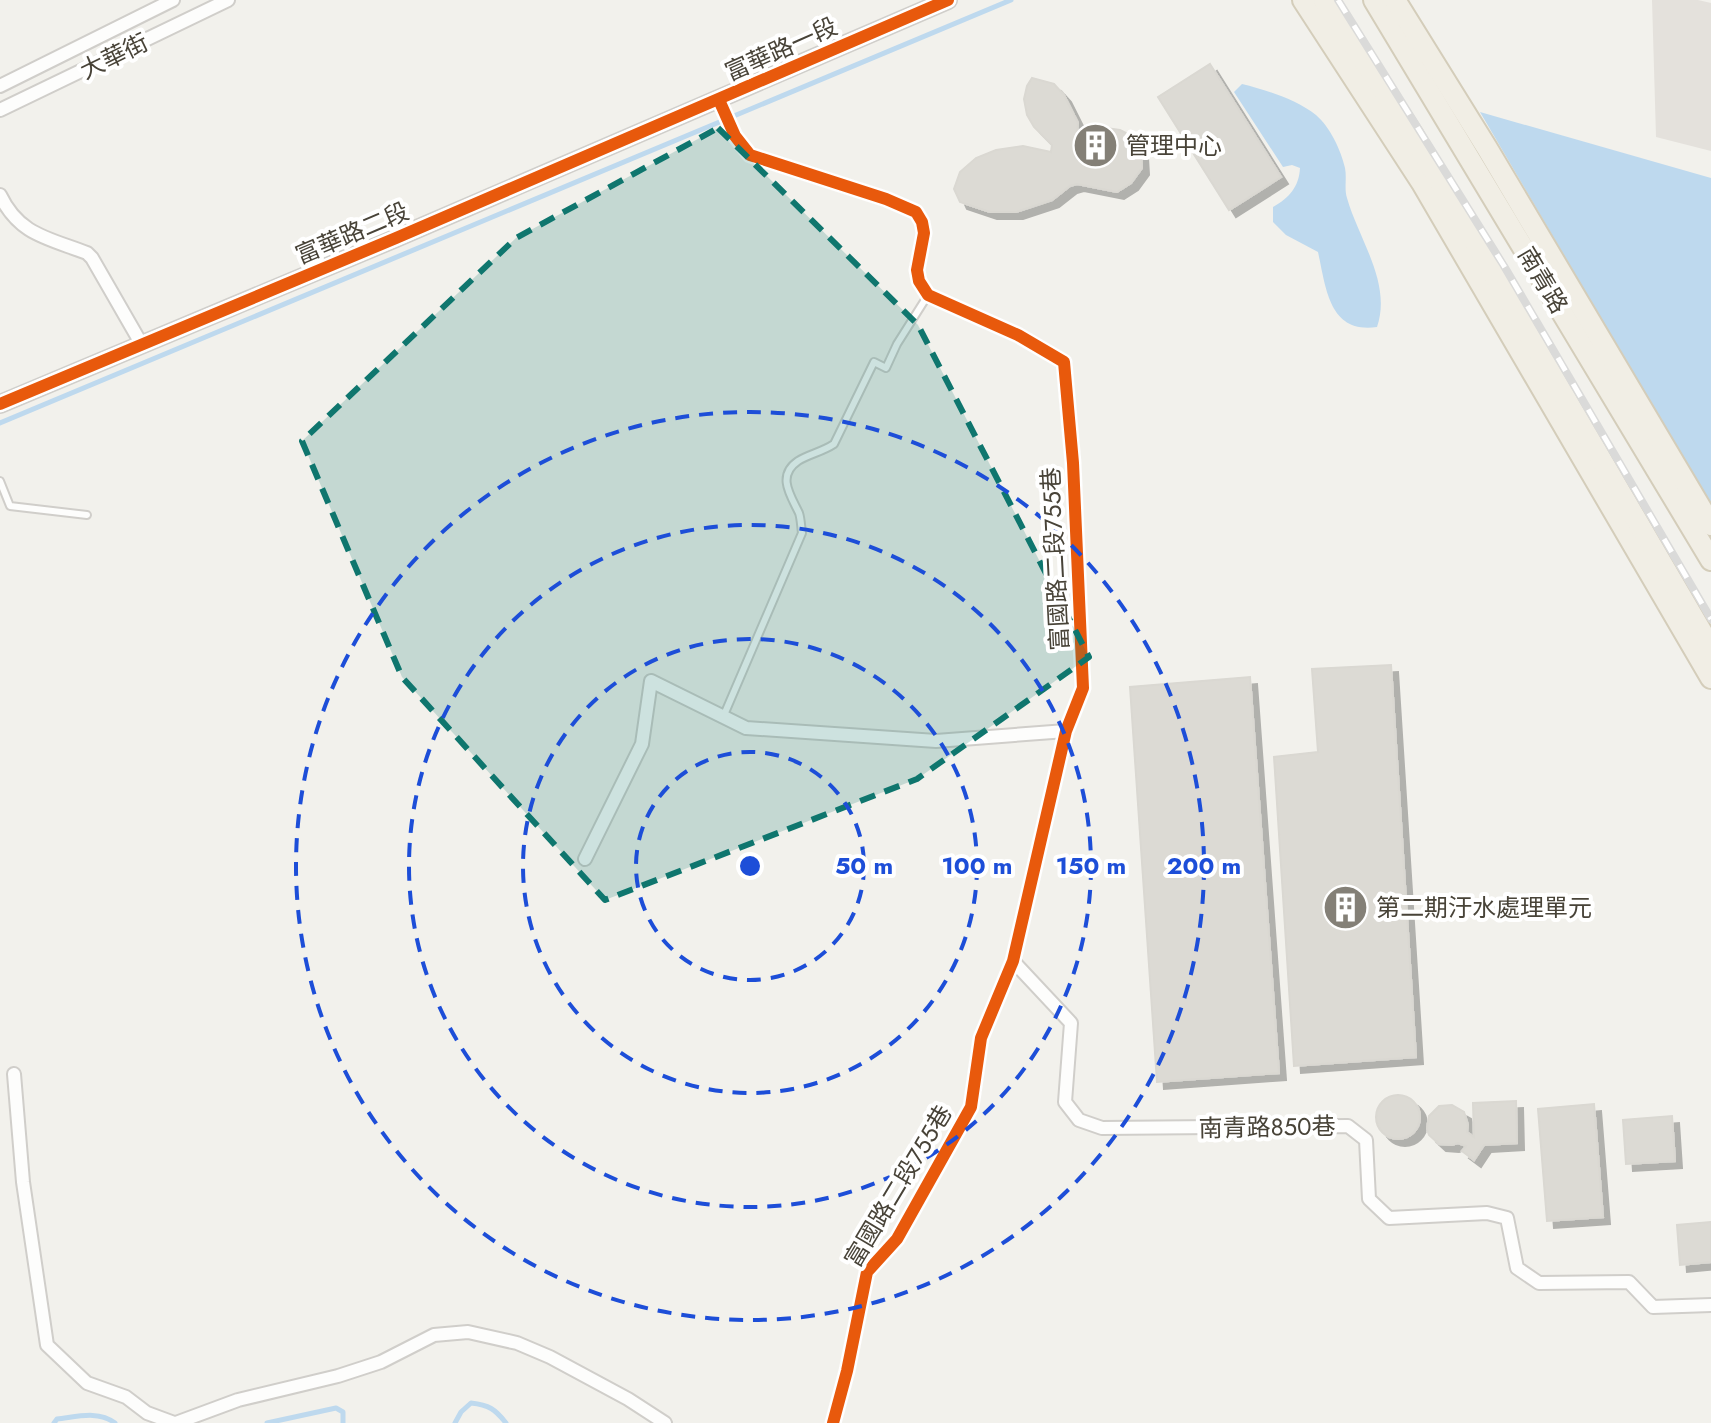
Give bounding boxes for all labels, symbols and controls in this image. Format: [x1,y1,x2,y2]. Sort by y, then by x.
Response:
street label: 富華路一段 [719,9,843,89]
street label: 大華街 [74,24,154,88]
building icon: 管理中心 [1071,121,1119,169]
place label: 管理中心 [1126,128,1222,163]
street label: 富華路二段 [290,193,414,273]
street label: 南青路 [1509,240,1577,320]
street label: 富國路二段755巷 [1033,466,1077,652]
text: 50 m [835,848,893,883]
text: 100 m [942,848,1012,883]
text: 150 m [1056,848,1126,883]
text: 200 m [1167,848,1241,883]
centre of rings [736,852,764,880]
building icon: 第二期汙水處理單元 [1321,883,1369,931]
place label: 第二期汙水處理單元 [1376,890,1592,925]
street label: 富國路二段755巷 [836,1098,960,1274]
street label: 南青路850巷 [1198,1108,1336,1146]

